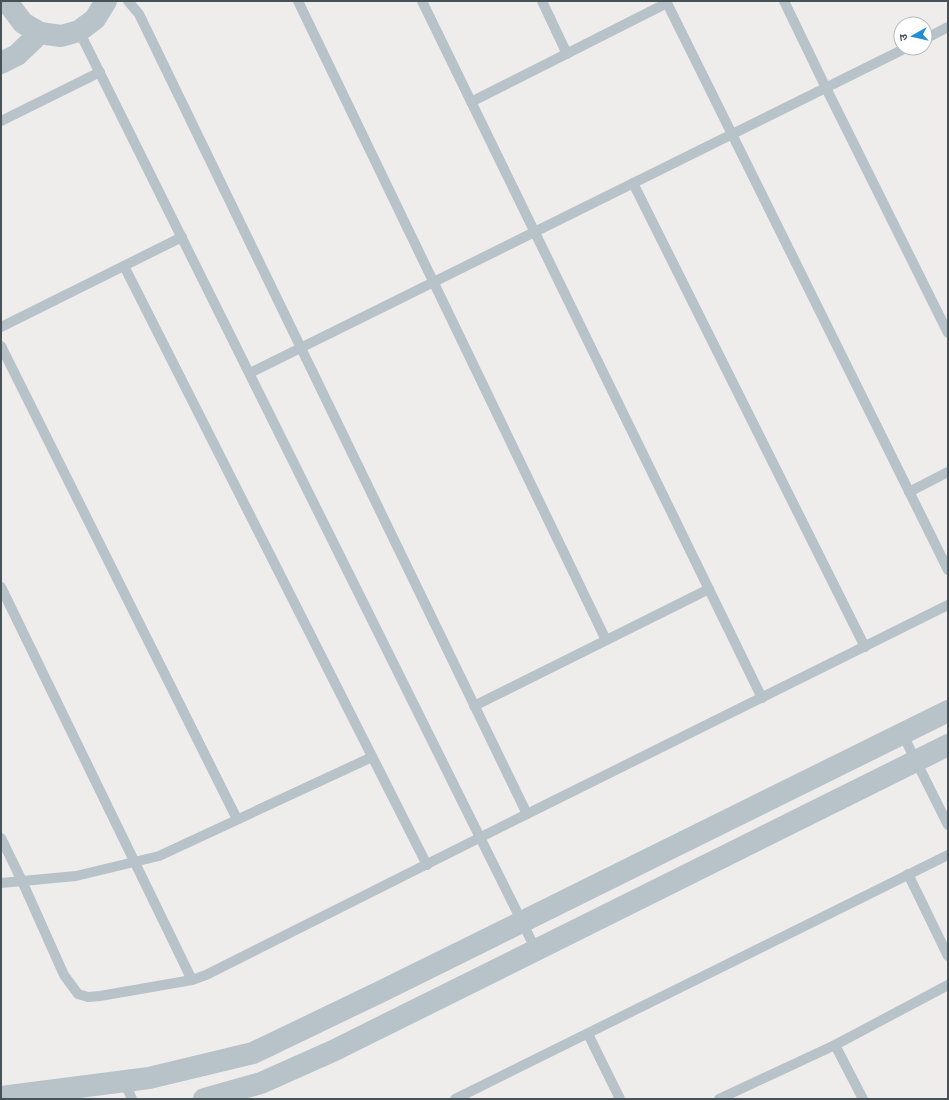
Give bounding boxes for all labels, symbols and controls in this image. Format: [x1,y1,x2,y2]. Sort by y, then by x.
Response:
north arrow [893,16,933,56]
text: उ [895,33,911,42]

